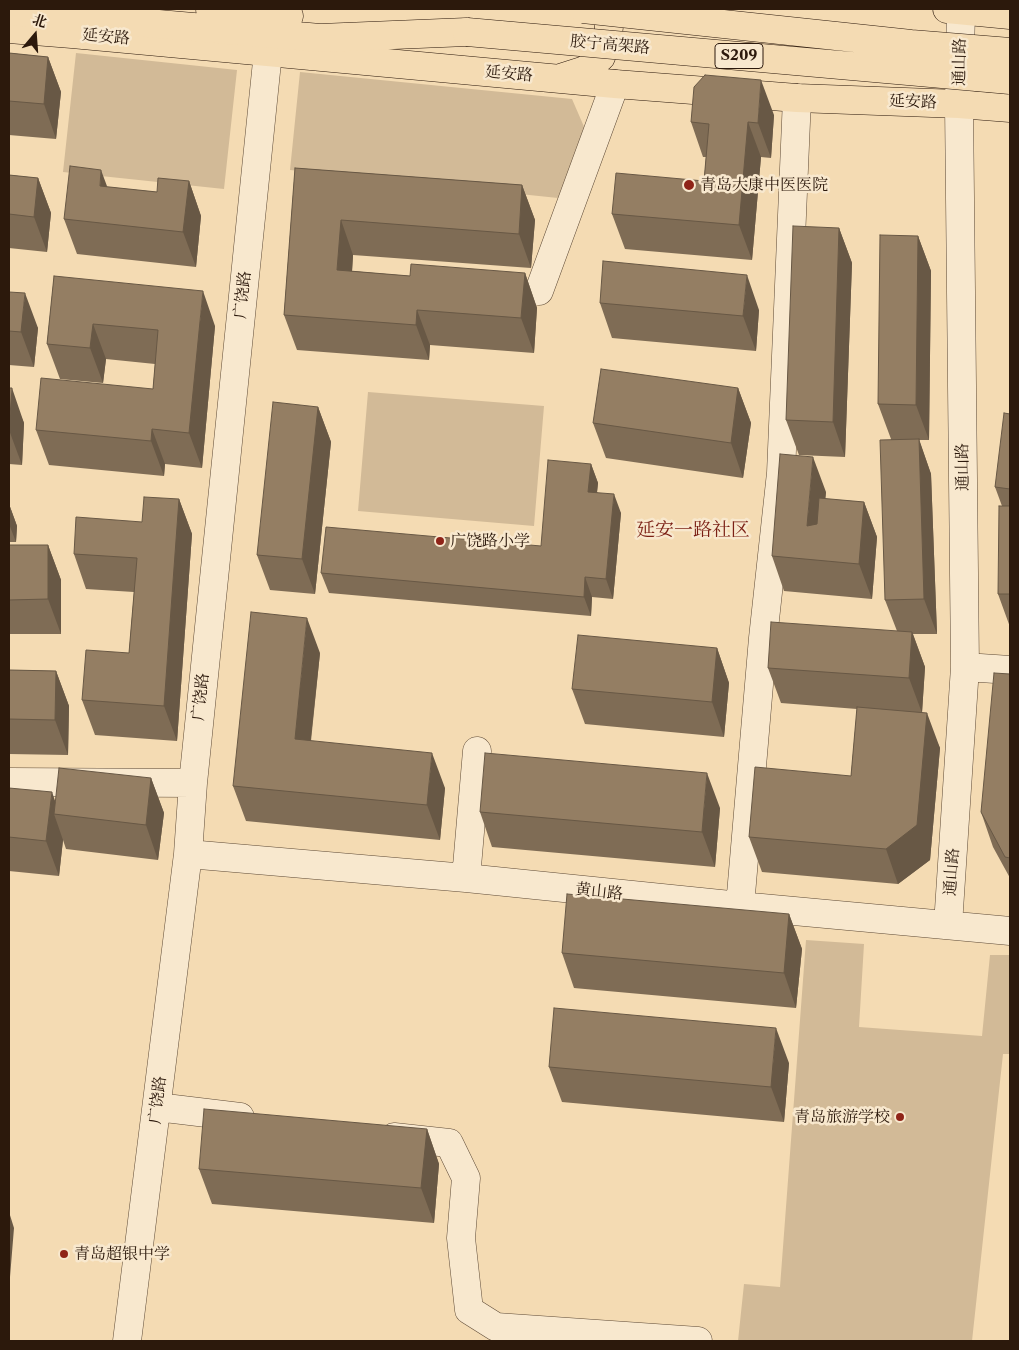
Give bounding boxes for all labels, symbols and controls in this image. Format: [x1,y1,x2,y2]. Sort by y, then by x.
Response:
north arrow [10,10,60,60]
text: 北 [30,10,49,31]
street label: 延安路 [81,25,131,49]
street label: 胶宁高架路 [569,32,651,58]
street label: 通山路 [950,38,970,86]
road number: S209 [715,44,763,68]
street label: 延安路 [484,62,534,86]
street label: 延安路 [889,92,937,112]
place label: 青岛大康中医医院 [700,175,828,195]
marker: 青岛大康中医医院 [682,178,696,192]
street label: 广饶路 [231,270,255,320]
street label: 通山路 [953,443,973,491]
district label: 延安一路社区 [636,520,750,542]
place label: 广饶路小学 [450,531,530,551]
marker: 广饶路小学 [434,535,446,547]
street label: 广饶路 [189,672,213,722]
street label: 通山路 [941,847,963,897]
street label: 黄山路 [574,880,624,904]
street label: 广饶路 [146,1075,170,1125]
place label: 青岛旅游学校 [794,1107,890,1127]
marker: 青岛旅游学校 [894,1111,906,1123]
place label: 青岛超银中学 [74,1244,170,1264]
marker: 青岛超银中学 [58,1248,70,1260]

